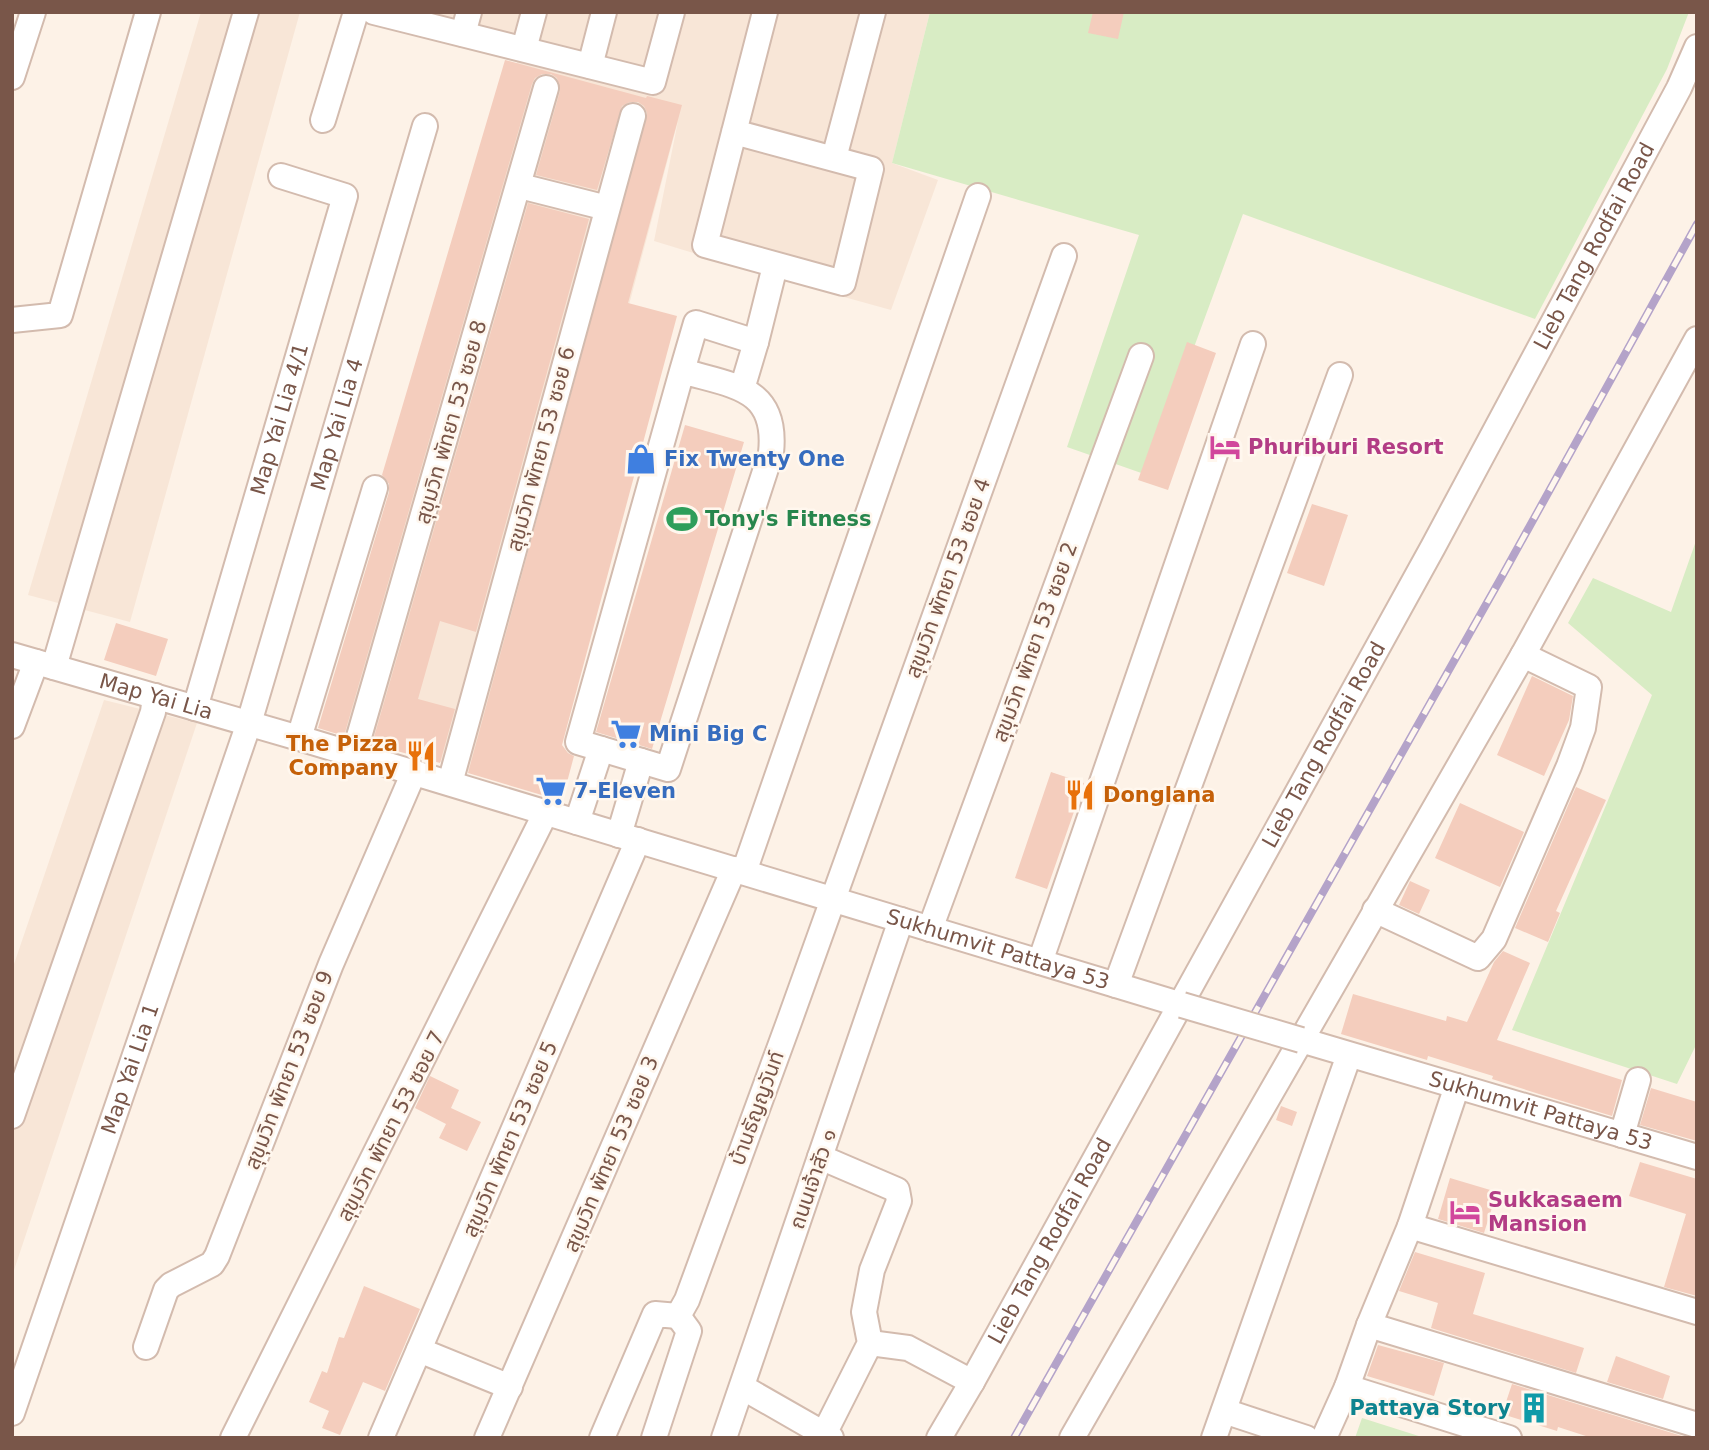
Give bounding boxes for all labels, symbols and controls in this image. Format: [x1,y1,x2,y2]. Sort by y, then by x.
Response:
street label: Lieb Tang Rodfai Road [1529,139,1659,354]
street label: สุขุมวิท พัทยา 53 ซอย 8 [410,317,493,527]
street label: Map Yai Lia 4/1 [246,340,313,498]
street label: สุขุมวิท พัทยา 53 ซอย 6 [502,344,581,554]
street label: Map Yai Lia 4 [306,355,368,493]
hotel icon: Phuriburi Resort [1208,430,1242,464]
place label: Phuriburi Resort [1248,435,1443,459]
shop icon: Fix Twenty One [624,442,658,476]
place label: Fix Twenty One [664,447,845,471]
street label: สุขุมวิท พัทยา 53 ซอย 4 [901,475,996,682]
sports icon: Tony's Fitness [665,502,699,536]
place label: Tony's Fitness [705,507,872,531]
street label: สุขุมวิท พัทยา 53 ซอย 2 [988,539,1083,746]
street label: Lieb Tang Rodfai Road [1257,638,1390,852]
street label: Map Yai Lia [97,669,216,724]
supermarket icon: Mini Big C [609,717,643,751]
place label: Mini Big C [649,722,768,746]
place label: The Pizza Company [286,732,398,780]
restaurant icon: The Pizza Company [404,739,438,773]
supermarket icon: 7-Eleven [534,774,568,808]
restaurant icon: Donglana [1063,778,1097,812]
place label: 7-Eleven [574,779,676,803]
place label: Donglana [1103,783,1215,807]
street label: Sukhumvit Pattaya 53 [884,904,1112,994]
street label: สุขุมวิท พัทยา 53 ซอย 9 [240,967,339,1173]
street label: Map Yai Lia 1 [97,1000,164,1137]
street label: สุขุมวิท พัทยา 53 ซอย 7 [332,1027,450,1226]
street label: สุขุมวิท พัทยา 53 ซอย 5 [458,1037,563,1241]
street label: บ้านธัญญวันท์ [725,1048,789,1168]
street label: สุขุมวิท พัทยา 53 ซอย 3 [559,1052,664,1256]
street label: Sukhumvit Pattaya 53 [1426,1066,1655,1155]
street label: ถนนเจ้าสัว ๑ [785,1126,841,1232]
street label: Lieb Tang Rodfai Road [983,1134,1116,1348]
place label: Sukkasaem Mansion [1488,1188,1623,1236]
hotel icon: Sukkasaem Mansion [1448,1195,1482,1229]
building icon: Pattaya Story [1517,1391,1551,1425]
place label: Pattaya Story [1350,1396,1511,1420]

